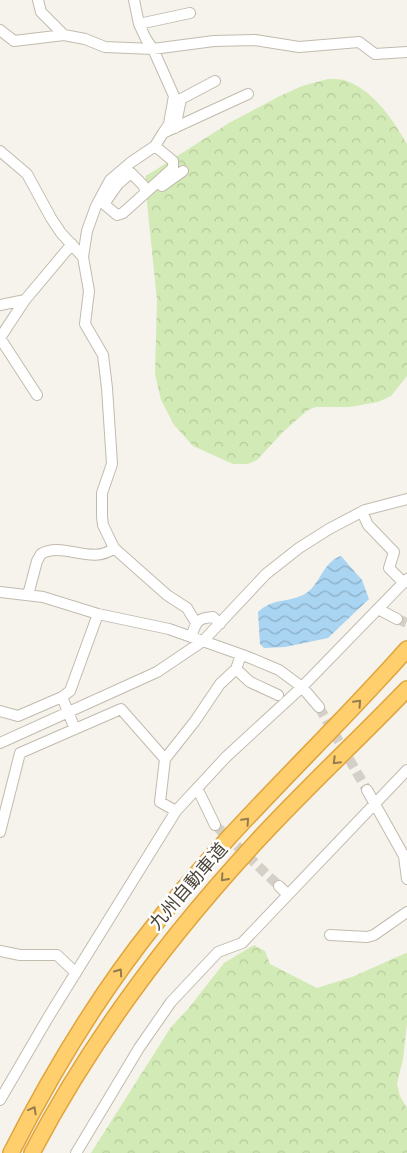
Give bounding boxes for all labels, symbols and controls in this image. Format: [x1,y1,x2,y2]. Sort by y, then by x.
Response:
one-way arrow [352,699,361,708]
one-way arrow [333,755,342,764]
one-way arrow [240,817,249,826]
street label: 九州自動車道 [144,838,232,934]
one-way arrow [220,873,229,882]
one-way arrow [113,968,122,978]
one-way arrow [27,1106,37,1115]

